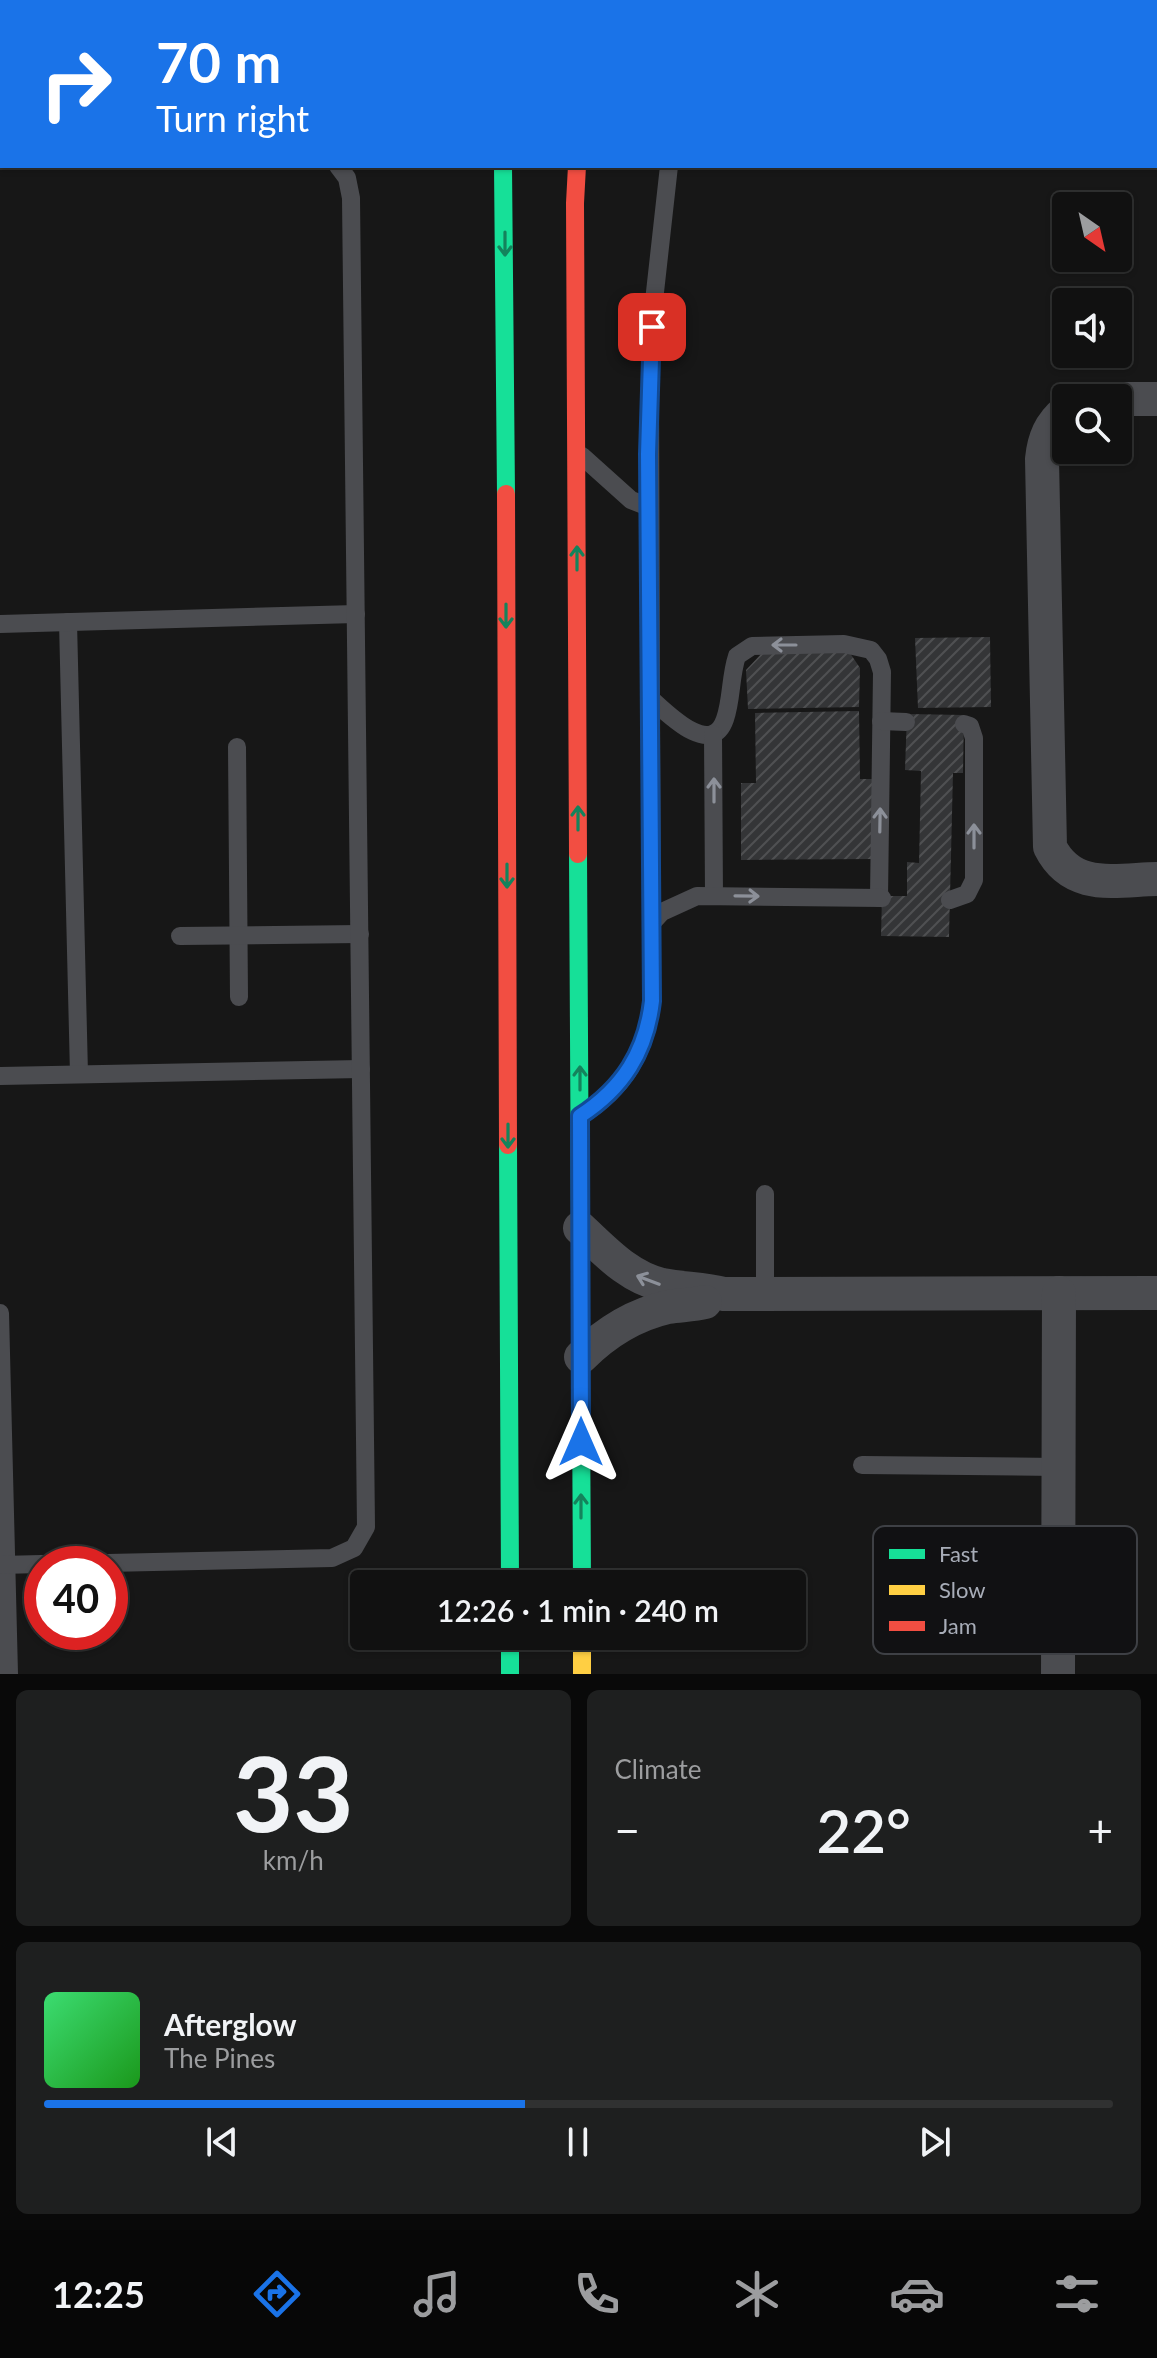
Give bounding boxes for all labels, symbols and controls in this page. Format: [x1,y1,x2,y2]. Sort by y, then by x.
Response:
text: 70 m [156,28,281,95]
icon: right [24,32,128,136]
text: Turn right [156,96,309,140]
north arrow [1052,192,1132,272]
map controls [1052,192,1132,464]
one-way arrow [497,230,513,257]
button: sound [1052,288,1132,368]
pin [618,293,686,361]
icon: arrive [630,305,674,349]
button: search [1052,384,1132,464]
one-way arrow [569,545,585,572]
one-way arrow [498,602,514,629]
one-way arrow [771,637,798,653]
one-way arrow [706,777,722,804]
one-way arrow [570,805,586,832]
one-way arrow [872,807,888,834]
one-way arrow [966,823,982,850]
one-way arrow [499,862,515,889]
one-way arrow [733,888,760,904]
one-way arrow [572,1065,588,1092]
one-way arrow [500,1122,516,1149]
one-way arrow [636,1272,661,1286]
position arrow [539,1400,623,1484]
one-way arrow [574,1493,589,1520]
legend [873,1526,1137,1654]
text: Fast [939,1540,978,1567]
speed limit sign: 40 [24,1546,128,1650]
text: Slow [939,1576,986,1603]
text: 12:26 · 1 min · 240 m [437,1592,719,1628]
text: Jam [939,1612,977,1639]
text: 33 [233,1729,354,1854]
text: Climate [615,1753,701,1785]
text: 22° [817,1794,911,1866]
text: − [615,1804,640,1856]
text: + [1087,1804,1113,1856]
text: km/h [263,1844,324,1876]
text: Afterglow [164,2006,297,2042]
text: The Pines [164,2042,275,2074]
icon: previous [200,2120,244,2164]
icon: pause [556,2120,600,2164]
icon: next [913,2120,957,2164]
icon: directions [249,2266,305,2322]
icon: music [409,2266,465,2322]
icon: phone [569,2266,625,2322]
icon: climate [729,2266,785,2322]
icon: car [889,2266,945,2322]
icon: filters [1049,2266,1105,2322]
text: 12:25 [52,2272,145,2316]

